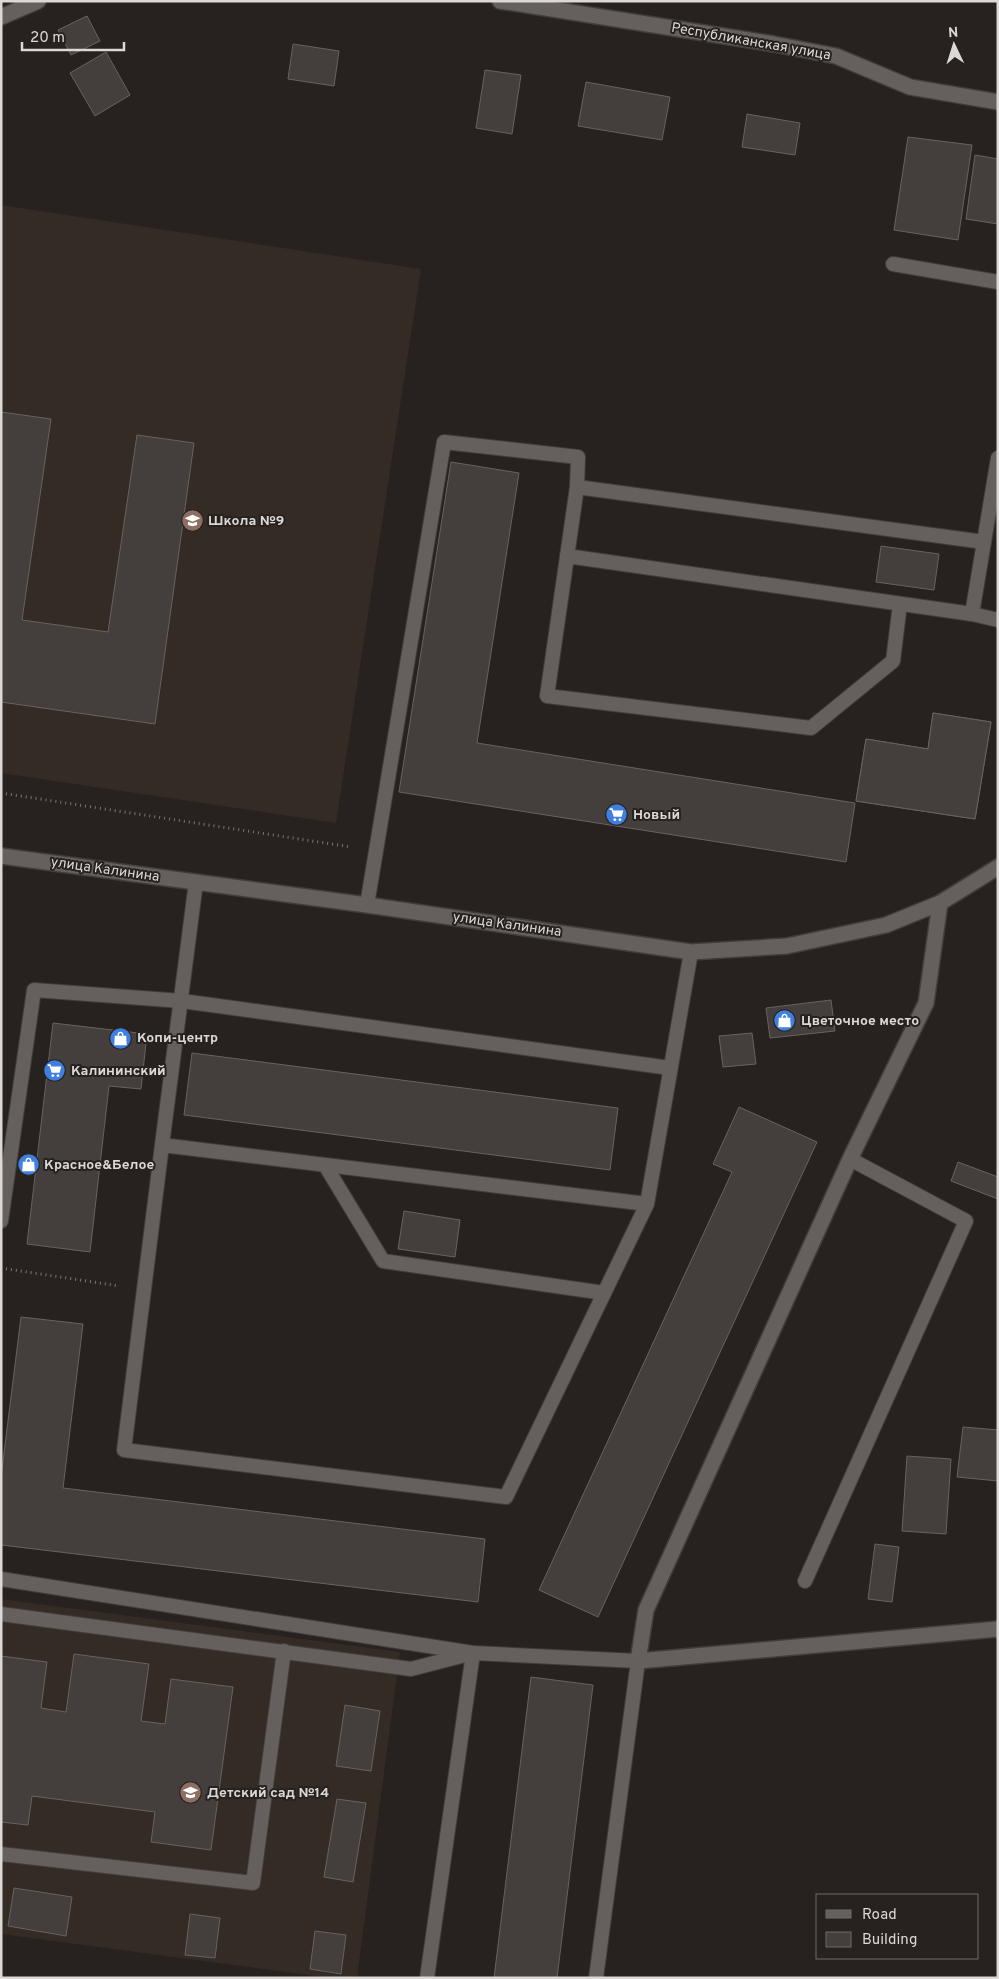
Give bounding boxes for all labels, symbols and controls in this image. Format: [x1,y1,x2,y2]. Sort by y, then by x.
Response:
scale bar [22,20,125,52]
street label: Республиканская улица [670,20,832,64]
north arrow [929,20,979,70]
text: N [948,25,959,42]
text: 20 m [30,29,65,48]
school or university icon: Школа №9 [180,509,204,533]
place label: Школа №9 [208,513,284,530]
supermarket icon: Новый [605,803,629,827]
place label: Новый [633,807,680,824]
street label: улица Калинина [50,854,160,886]
street label: улица Калинина [452,909,562,941]
shop icon: Цветочное место [773,1009,797,1033]
place label: Цветочное место [801,1013,919,1030]
shop icon: Копи-центр [109,1026,133,1050]
place label: Копи-центр [137,1030,218,1047]
supermarket icon: Калининский [43,1059,67,1083]
place label: Калининский [71,1063,166,1080]
shop icon: Красное&Белое [16,1153,40,1177]
place label: Красное&Белое [44,1157,155,1174]
school or university icon: Детский сад №14 [179,1781,203,1805]
place label: Детский сад №14 [207,1785,329,1802]
legend [816,1894,979,1959]
text: Road [862,1906,897,1925]
text: Building [862,1931,917,1950]

